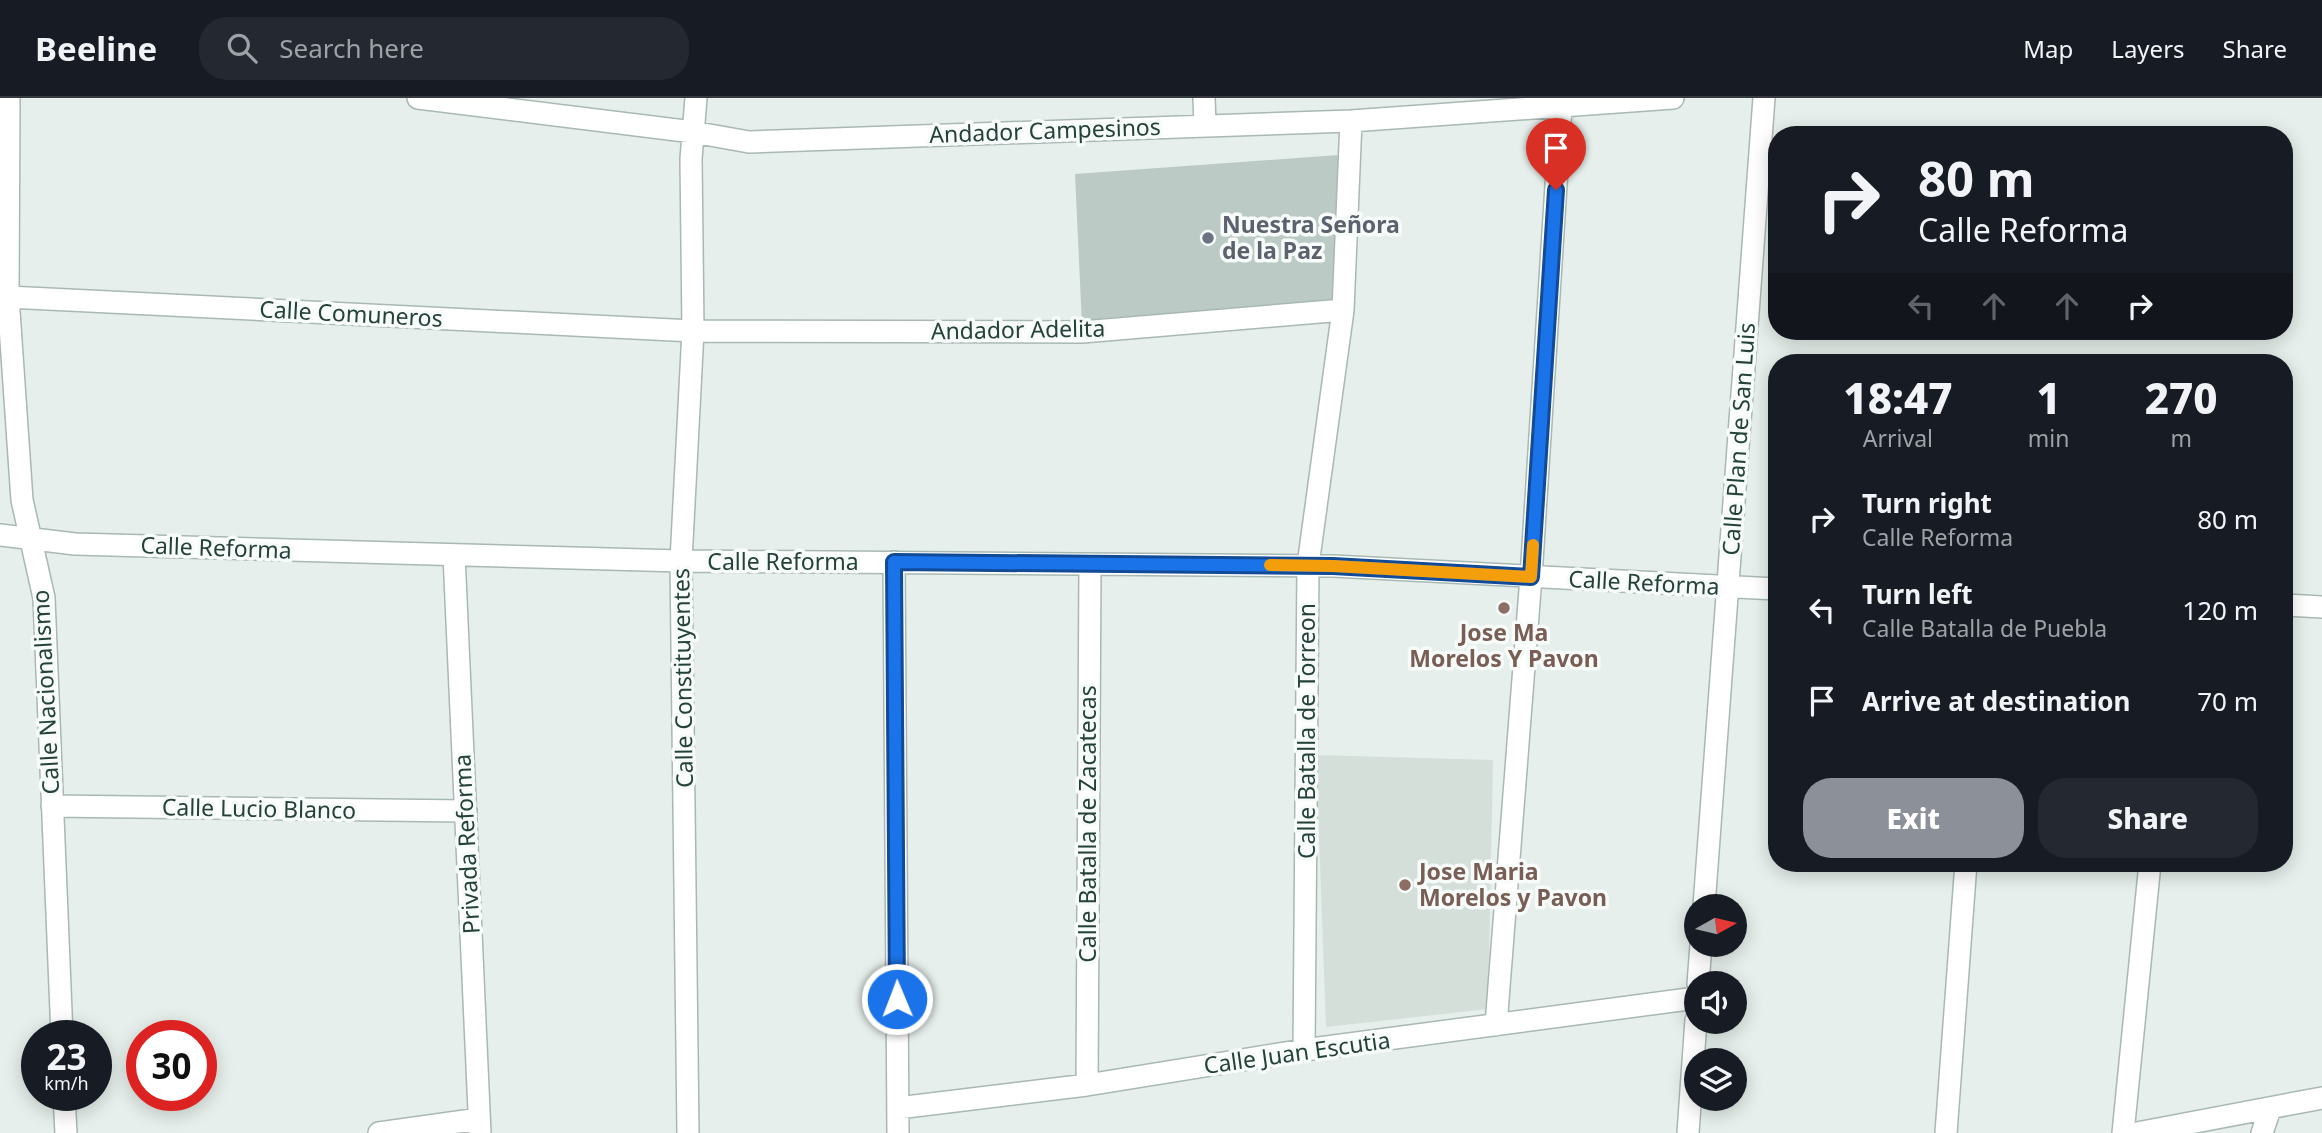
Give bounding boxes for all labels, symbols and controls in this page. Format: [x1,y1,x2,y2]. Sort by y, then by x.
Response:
search box [199,17,689,80]
text: Beeline [35,26,157,71]
icon: search [223,29,261,67]
text: Search here [279,30,424,66]
text: Map [2023,32,2073,65]
text: Layers [2111,32,2185,65]
text: Share [2223,32,2287,65]
street label: Andador Campesinos [929,110,1161,150]
pin [1526,118,1586,190]
icon: arrive [1537,129,1575,167]
text: 80 m [1918,145,2035,211]
icon: right [1803,154,1894,245]
place label: Nuestra Señora de la Paz [1222,208,1400,266]
text: Calle Reforma [1918,208,2128,251]
marker: Nuestra Señora de la Paz [1200,230,1216,246]
icon: left [1902,287,1940,325]
icon: ahead [1975,287,2013,325]
icon: ahead [2048,287,2086,325]
icon: right [2121,287,2159,325]
street label: Calle Comuneros [259,292,444,334]
street label: Andador Adelita [931,311,1105,347]
street label: Calle Plan de San Luis [1714,321,1762,556]
text: 18:47 [1843,369,1952,426]
text: 1 [2036,369,2061,426]
text: 270 [2145,369,2218,426]
text: Arrival [1863,422,1933,454]
text: min [2028,422,2069,454]
text: m [2170,422,2192,454]
text: Turn right [1862,485,1992,521]
icon: right [1803,500,1841,538]
text: 80 m [2197,501,2258,537]
text: Calle Reforma [1862,521,2013,553]
street label: Calle Reforma [140,528,292,566]
street label: Calle Reforma [707,545,859,577]
street label: Calle Reforma [1568,562,1720,602]
street label: Calle Constituyentes [664,568,700,788]
text: Turn left [1862,576,1973,612]
street label: Calle Nacionalismo [24,589,66,795]
icon: left [1803,591,1841,629]
text: 120 m [2182,592,2258,628]
marker: Jose Ma Morelos Y Pavon [1496,600,1512,616]
street label: Calle Batalla de Torreon [1290,603,1322,859]
text: Calle Batalla de Puebla [1862,612,2107,644]
place label: Jose Ma Morelos Y Pavon [1409,616,1599,674]
icon: arrive [1803,682,1841,720]
text: Arrive at destination [1862,683,2131,719]
text: 70 m [2197,683,2258,719]
street label: Calle Batalla de Zacatecas [1071,685,1103,963]
street label: Privada Reforma [445,753,487,935]
button: Exit [1803,778,2024,858]
button: Share [2038,778,2258,858]
street label: Calle Lucio Blanco [162,790,356,826]
place label: Jose Maria Morelos y Pavon [1417,855,1607,913]
marker: Jose Maria Morelos y Pavon [1397,877,1413,893]
north arrow [1684,894,1746,957]
map controls [1684,894,1747,1111]
position arrow [860,962,934,1036]
button: sound [1684,971,1747,1034]
speed limit sign: 30 [126,1020,217,1111]
street label: Calle Juan Escutia [1202,1023,1392,1081]
text: 23 [46,1033,87,1080]
button: layers [1684,1048,1747,1111]
text: km/h [44,1071,89,1095]

